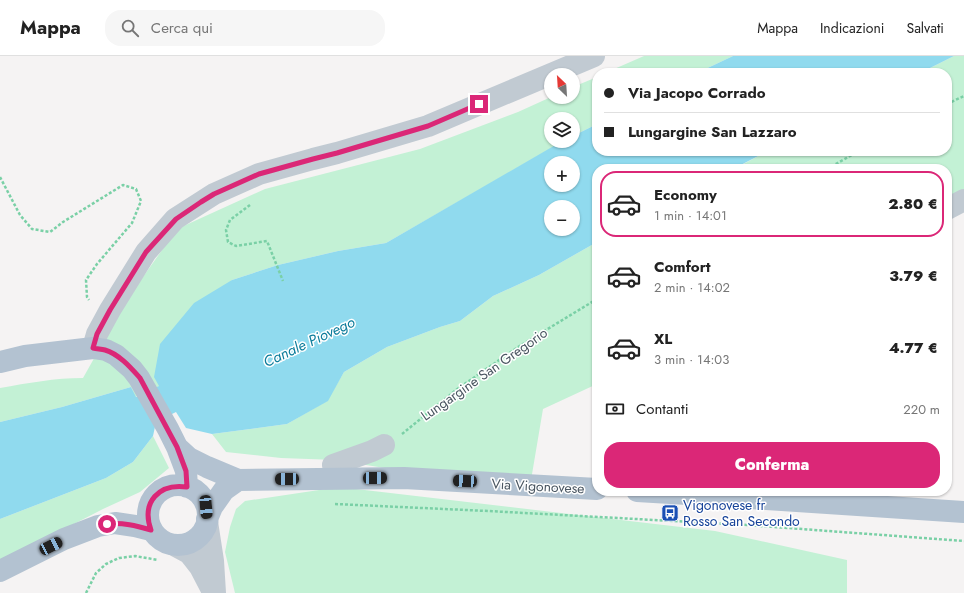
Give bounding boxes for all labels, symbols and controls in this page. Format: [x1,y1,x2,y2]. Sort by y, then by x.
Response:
search box [105,10,385,46]
text: Mappa [20,14,81,41]
icon: search [119,17,141,39]
text: Cerca qui [151,17,213,39]
text: Mappa [757,18,798,38]
text: Indicazioni [820,18,884,38]
text: Salvati [906,18,944,38]
north arrow [544,68,580,104]
map controls [544,68,580,236]
text: Via Jacopo Corrado [628,82,766,104]
route end [470,95,488,113]
button: layers [544,112,580,148]
text: Lungargine San Lazzaro [628,121,797,143]
button: + [544,156,580,192]
text: Economy [654,184,717,206]
icon: car [606,186,642,222]
text: 2.80 € [888,193,938,215]
button: − [544,200,580,236]
text: 1 min · 14:01 [654,206,727,225]
text: Comfort [654,256,711,278]
icon: car [606,258,642,294]
text: 3.79 € [889,265,938,287]
text: 2 min · 14:02 [654,278,730,297]
water label: Canale Piovego [259,311,359,373]
street label: Lungargine San Gregorio [417,322,552,425]
text: XL [654,328,672,350]
icon: car [606,330,642,366]
text: 4.77 € [889,337,938,359]
text: 3 min · 14:03 [654,350,729,369]
icon: cash [604,398,626,420]
text: Contanti [636,398,689,420]
text: 220 m [903,400,940,419]
button: Conferma [604,442,940,488]
car [363,472,387,484]
car [275,473,299,485]
car [453,474,477,488]
street label: Via Vigonovese [491,474,585,498]
car [199,495,213,519]
place label: Vigonovese fr Rosso San Secondo [683,495,800,531]
bus stop icon: Vigonovese fr Rosso San Secondo [660,503,680,523]
route start [98,515,116,533]
car [38,535,64,557]

